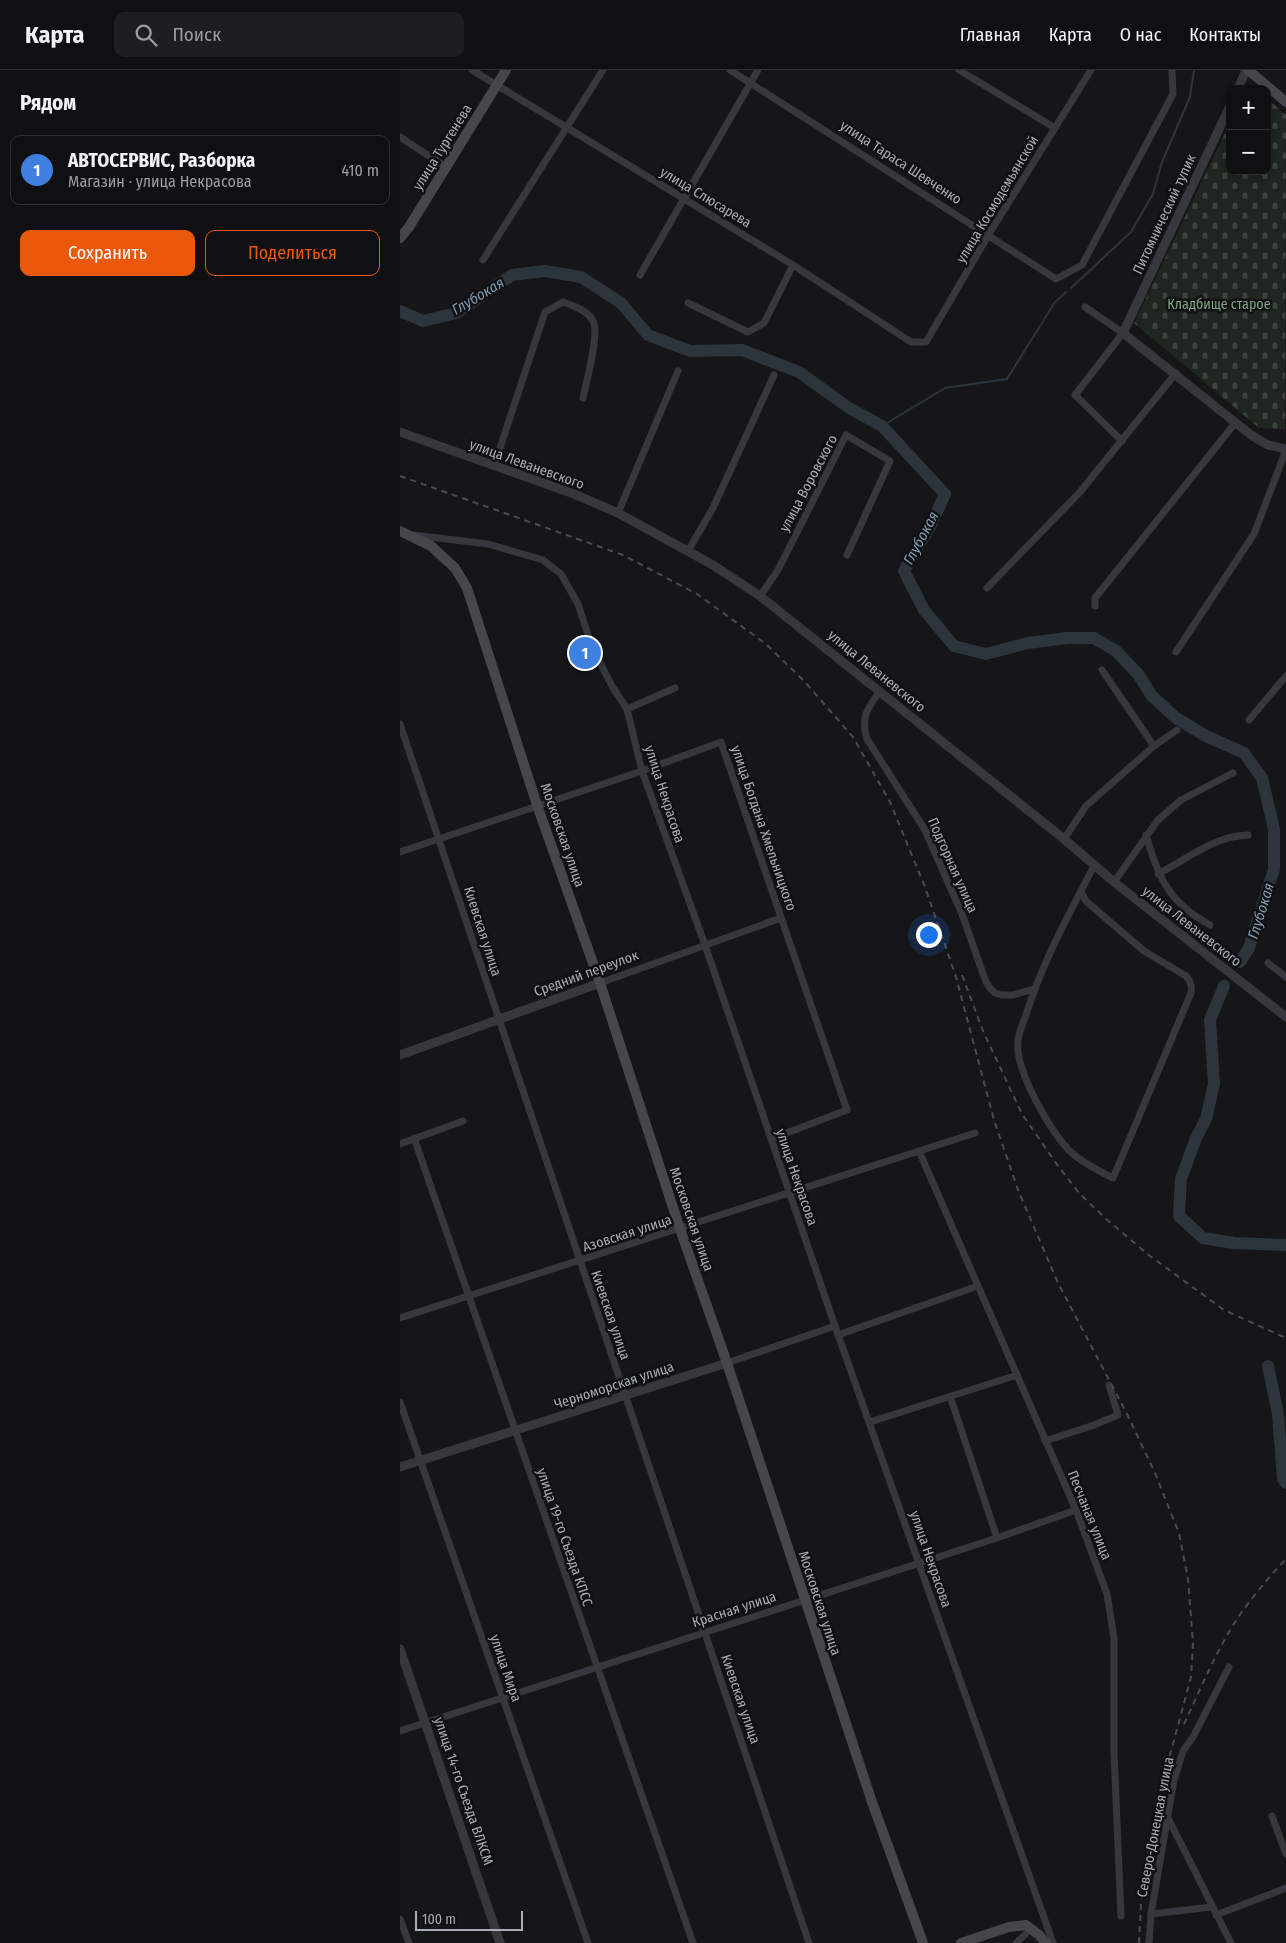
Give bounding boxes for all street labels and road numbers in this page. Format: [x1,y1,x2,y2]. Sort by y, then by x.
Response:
street label: улица Тургенева [409,101,476,193]
street label: улица Тараса Шевченко [837,117,965,208]
street label: улица Космодемьянской [953,133,1042,266]
street label: Питомнический тупик [1129,151,1200,277]
street label: улица Слюсарева [657,164,755,231]
street label: улица Воровского [776,432,841,535]
street label: улица Леваневского [467,436,587,493]
street label: улица Леваневского [824,627,929,716]
street label: улица Некрасова [641,743,688,845]
street label: улица Богдана Хмельницкого [727,743,800,913]
street label: Московская улица [537,781,588,889]
street label: Подгорная улица [924,815,981,915]
street label: улица Леваневского [1139,882,1245,970]
street label: Киевская улица [460,884,505,978]
street label: Средний переулок [532,947,641,1000]
street label: улица Некрасова [772,1126,821,1228]
street label: Московская улица [666,1165,717,1273]
street label: Азовская улица [581,1211,674,1256]
street label: Киевская улица [587,1268,634,1362]
street label: Черноморская улица [552,1358,676,1413]
street label: улица 19-го Съезда КПСС [533,1466,596,1609]
street label: Песчаная улица [1064,1468,1115,1562]
street label: улица Некрасова [906,1508,955,1610]
street label: Московская улица [795,1549,844,1658]
street label: Красная улица [690,1588,778,1631]
street label: улица Мира [486,1632,525,1704]
street label: Киевская улица [717,1652,764,1746]
street label: улица 14-го Съезда ВЛКСМ [430,1715,497,1867]
street label: Северо-Донецкая улица [1134,1755,1177,1899]

